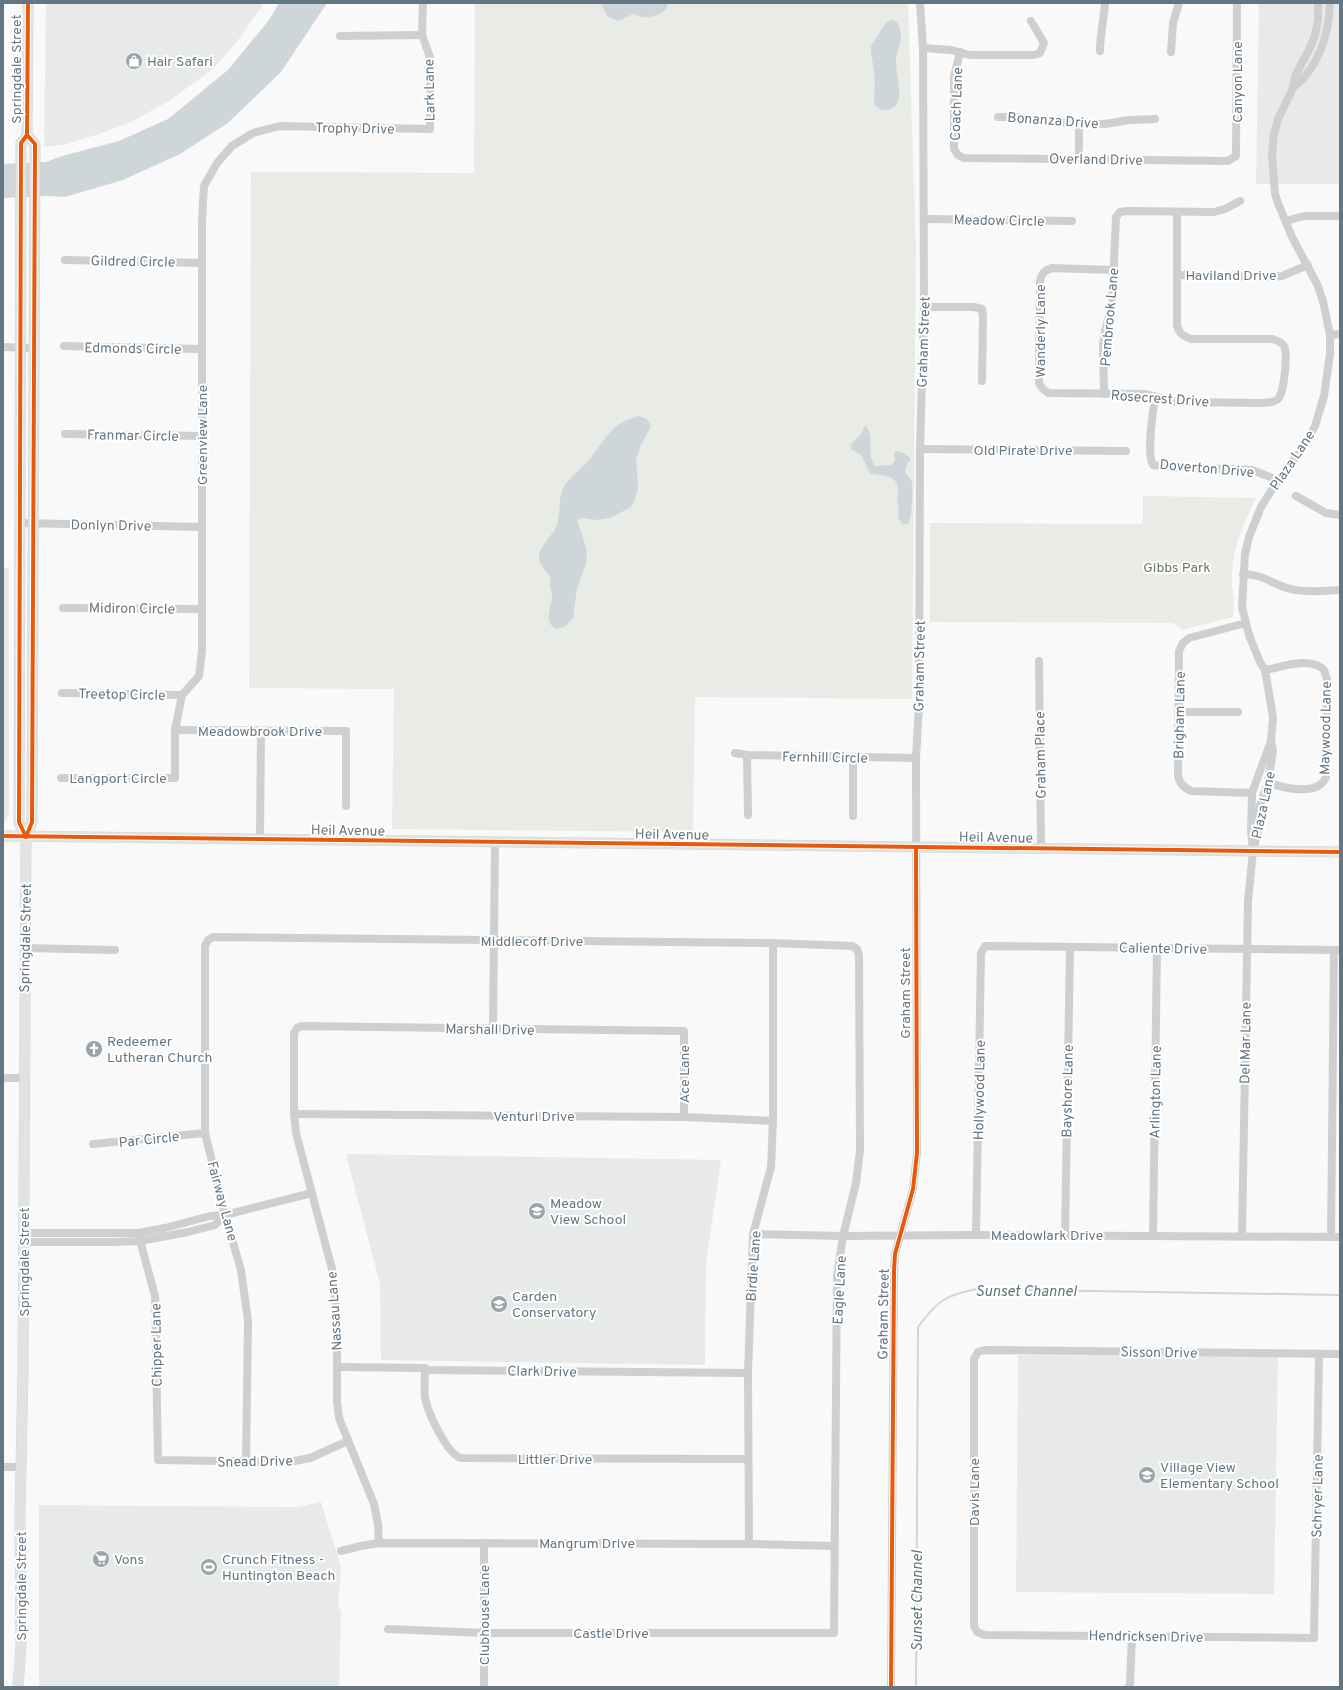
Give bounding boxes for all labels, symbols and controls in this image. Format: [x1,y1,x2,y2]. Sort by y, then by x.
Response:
street label: Springdale Street [9,14,26,124]
street label: Canyon Lane [1230,41,1247,123]
shop icon: Hair Safari [124,51,144,71]
place label: Hair Safari [147,54,213,71]
street label: Lark Lane [421,59,440,121]
street label: Coach Lane [948,67,967,141]
street label: Bonanza Drive [1007,110,1099,133]
street label: Trophy Drive [315,120,395,139]
street label: Overland Drive [1049,151,1143,170]
street label: Meadow Circle [953,212,1045,231]
street label: Gildred Circle [90,253,175,272]
street label: Pembrook Lane [1098,267,1123,367]
street label: Haviland Drive [1185,268,1277,285]
street label: Wanderly Lane [1033,284,1050,378]
street label: Graham Street [914,296,935,388]
street label: Edmonds Circle [84,340,182,359]
street label: Greenview Lane [195,385,212,485]
street label: Rosecrest Drive [1110,388,1210,411]
street label: Franmar Circle [87,427,179,446]
street label: Plaza Lane [1267,428,1319,494]
street label: Old Pirate Drive [974,443,1072,460]
street label: Doverton Drive [1159,457,1255,482]
street label: Donlyn Drive [71,517,151,536]
park label: Gibbs Park [1143,560,1211,577]
street label: Midiron Circle [89,600,175,619]
street label: Graham Street [911,620,930,712]
street label: Brigham Lane [1171,671,1190,759]
street label: Maywood Lane [1317,681,1336,775]
street label: Treetop Circle [78,686,166,705]
street label: Graham Place [1032,711,1051,799]
street label: Meadowbrook Drive [198,724,322,741]
street label: Fernhill Circle [782,749,868,768]
street label: Plaza Lane [1249,770,1280,841]
street label: Langport Circle [69,771,167,788]
street label: Heil Avenue [311,822,385,841]
street label: Heil Avenue [635,826,709,845]
street label: Heil Avenue [959,829,1033,848]
street label: Springdale Street [17,883,36,993]
street label: Middlecoff Drive [481,934,583,951]
street label: Caliente Drive [1119,940,1207,959]
street label: Graham Street [898,947,915,1039]
street label: Del Mar Lane [1237,1002,1256,1084]
street label: Marshall Drive [445,1021,535,1040]
place label: Redeemer Lutheran Church [107,1034,212,1067]
church icon: Redeemer Lutheran Church [84,1039,104,1059]
street label: Hollywood Lane [971,1040,990,1140]
street label: Bayshore Lane [1059,1044,1078,1138]
street label: Ace Lane [677,1045,694,1103]
street label: Arlington Lane [1147,1045,1166,1139]
street label: Venturi Drive [493,1109,575,1126]
street label: Par Circle [118,1129,180,1152]
street label: Fairway Lane [203,1160,240,1243]
place label: Meadow View School [550,1196,626,1229]
school or university icon: Meadow View School [527,1201,547,1221]
street label: Springdale Street [17,1207,34,1317]
street label: Meadowlark Drive [991,1228,1103,1245]
street label: Birdie Lane [744,1230,765,1302]
street label: Eagle Lane [830,1255,851,1325]
street label: Graham Street [875,1268,894,1360]
street label: Nassau Lane [324,1271,347,1351]
water label: Sunset Channel [975,1283,1078,1302]
place label: Carden Conservatory [512,1289,596,1322]
school or university icon: Carden Conservatory [489,1294,509,1314]
street label: Chipper Lane [148,1303,167,1387]
street label: Sisson Drive [1120,1344,1198,1363]
street label: Clark Drive [507,1363,577,1382]
street label: Littler Drive [518,1452,592,1469]
street label: Snead Drive [217,1453,293,1472]
street label: Schryer Lane [1309,1454,1328,1538]
street label: Davis Lane [967,1458,984,1526]
place label: Village View Elementary School [1160,1460,1279,1493]
school or university icon: Village View Elementary School [1137,1465,1157,1485]
street label: Springdale Street [14,1531,31,1641]
street label: Mangrum Drive [539,1536,635,1553]
supermarket icon: Vons [91,1549,111,1569]
water label: Sunset Channel [909,1549,928,1652]
place label: Vons [114,1552,144,1569]
place label: Crunch Fitness - Huntington Beach [222,1552,335,1585]
sports icon: Crunch Fitness - Huntington Beach [199,1557,219,1577]
street label: Clubhouse Lane [477,1565,494,1665]
street label: Castle Drive [573,1626,649,1643]
street label: Hendricksen Drive [1088,1628,1204,1647]

